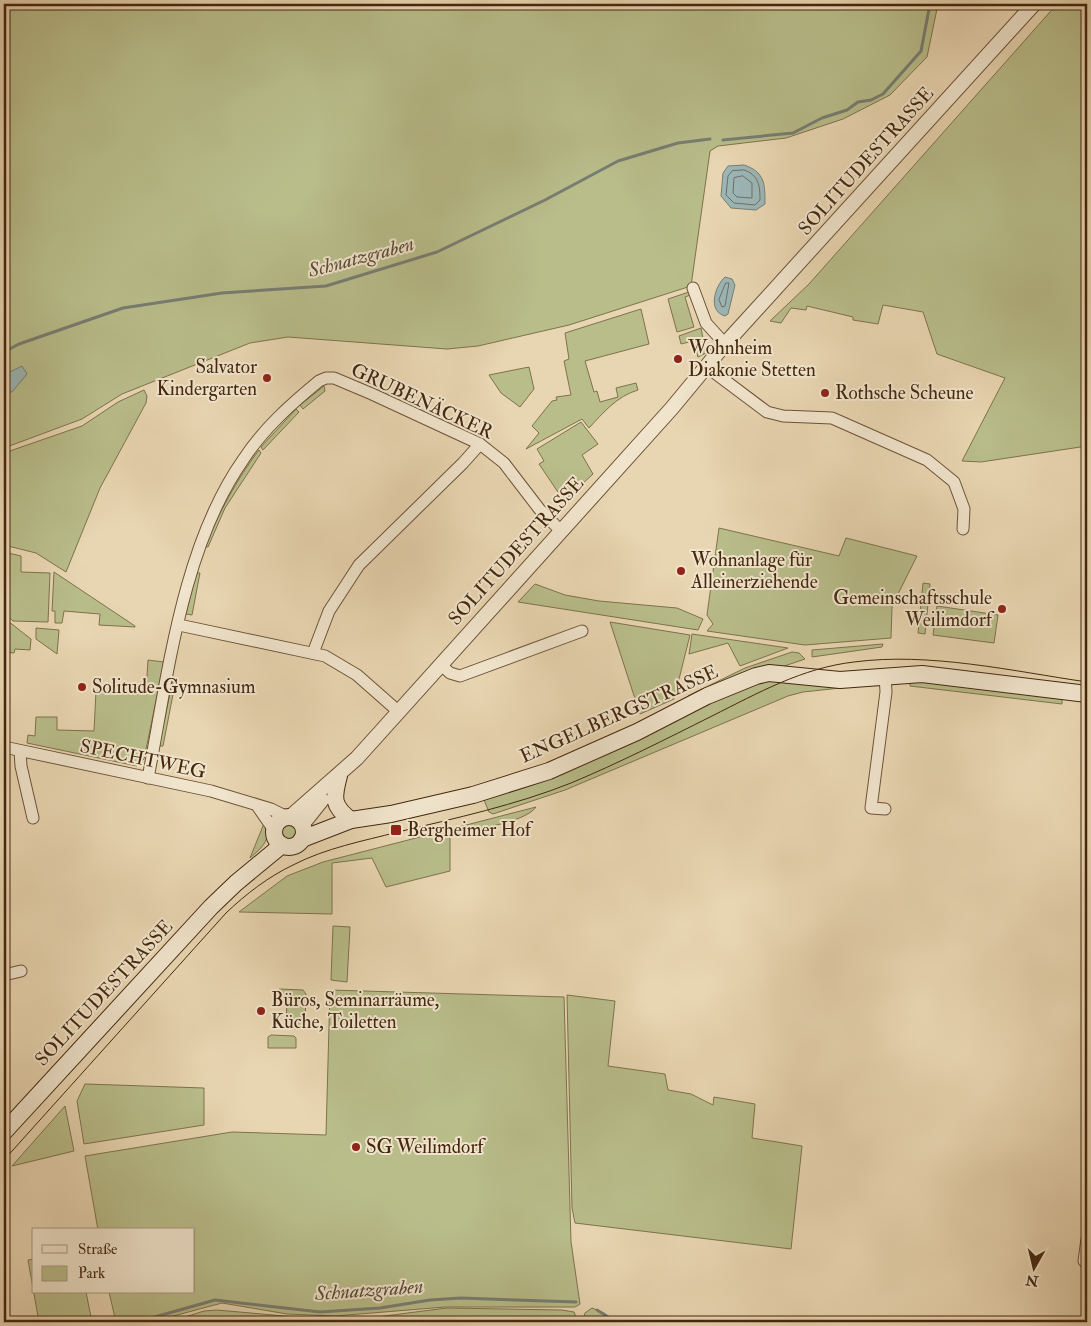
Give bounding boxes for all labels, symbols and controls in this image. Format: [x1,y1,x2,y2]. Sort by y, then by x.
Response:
street label: SOLITUDESTRASSE [793,82,939,240]
water label: Schnatzgraben [304,231,417,283]
place label: Wohnheim Diakonie Stetten [687,336,816,382]
marker: Wohnheim Diakonie Stetten [672,353,684,365]
place label: Salvator Kindergarten [156,355,257,401]
street label: GRUBENÄCKER [347,357,498,445]
marker: Salvator Kindergarten [261,372,273,384]
place label: Rothsche Scheune [835,381,974,405]
marker: Rothsche Scheune [819,387,831,399]
street label: SOLITUDESTRASSE [443,472,589,630]
place label: Wohnanlage für Alleinerziehende [690,548,818,594]
marker: Wohnanlage für Alleinerziehende [675,565,687,577]
place label: Gemeinschaftsschule Weilimdorf [833,586,995,632]
marker: Gemeinschaftsschule Weilimdorf [996,603,1008,615]
street label: ENGELBERGSTRASSE [516,659,722,769]
place label: Solitude-Gymnasium [92,675,256,699]
marker: Solitude-Gymnasium [76,681,88,693]
street label: SPECHTWEG [78,734,208,784]
place label: Bergheimer Hof [407,818,534,842]
marker: Bergheimer Hof [389,823,403,837]
street label: SOLITUDESTRASSE [30,915,178,1071]
place label: Büros, Seminarräume, Küche, Toiletten [271,988,439,1034]
marker: Büros, Seminarräume, Küche, Toiletten [255,1005,267,1017]
place label: SG Weilimdorf [366,1135,486,1159]
marker: SG Weilimdorf [350,1141,362,1153]
legend [32,1228,195,1294]
text: Straße [78,1240,117,1259]
north arrow [1008,1244,1058,1294]
text: Park [78,1264,105,1283]
text: N [1024,1271,1041,1290]
water label: Schnatzgraben [313,1274,424,1306]

